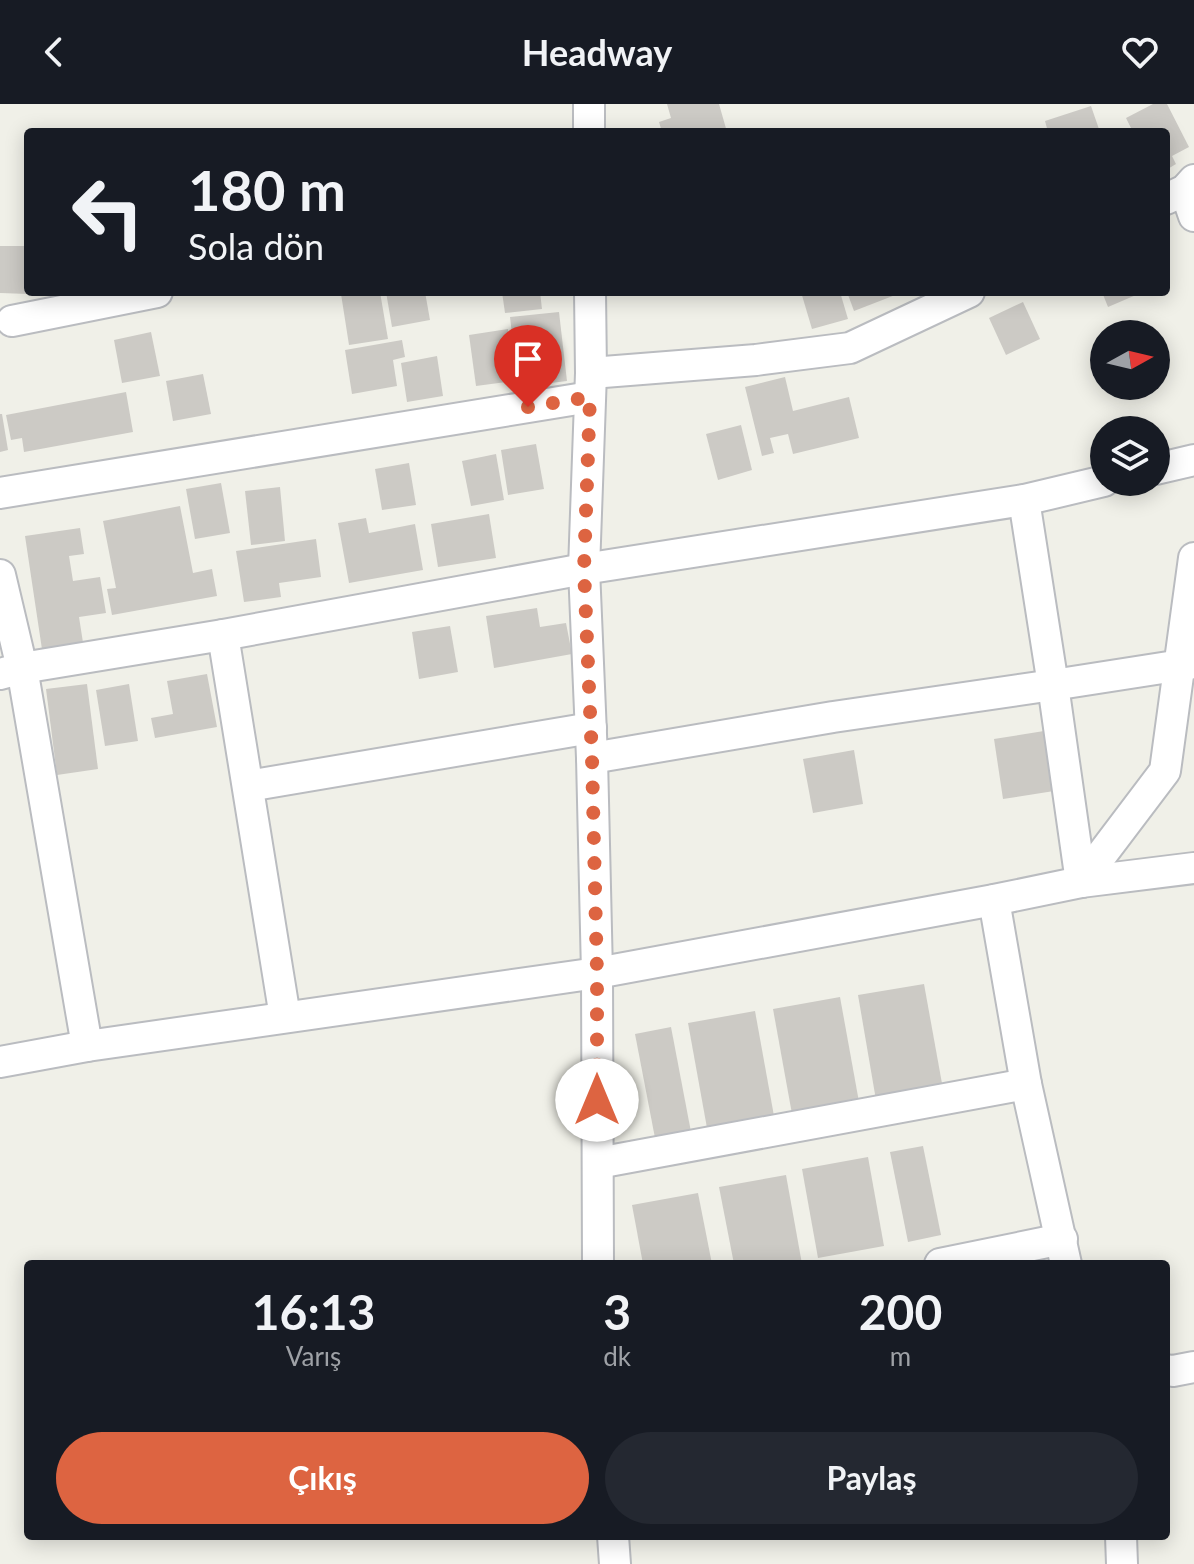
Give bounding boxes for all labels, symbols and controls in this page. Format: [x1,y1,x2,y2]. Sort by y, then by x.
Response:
icon: back [32,30,76,74]
text: Headway [522,30,672,74]
icon: heart [1118,30,1162,74]
text: 180 m [188,156,346,223]
icon: left [56,160,160,264]
text: Sola dön [188,224,324,268]
north arrow [1090,320,1170,400]
map controls [1090,320,1170,496]
pin [494,325,562,407]
icon: arrive [506,337,550,381]
button: layers [1090,416,1170,496]
position arrow [555,1058,639,1142]
text: 16:13 [252,1283,375,1340]
text: 3 [603,1283,631,1340]
text: 200 [859,1283,942,1340]
text: Varış [286,1340,341,1372]
text: dk [603,1340,631,1372]
text: m [890,1340,911,1372]
button: Çıkış [56,1432,589,1524]
button: Paylaş [605,1432,1138,1524]

